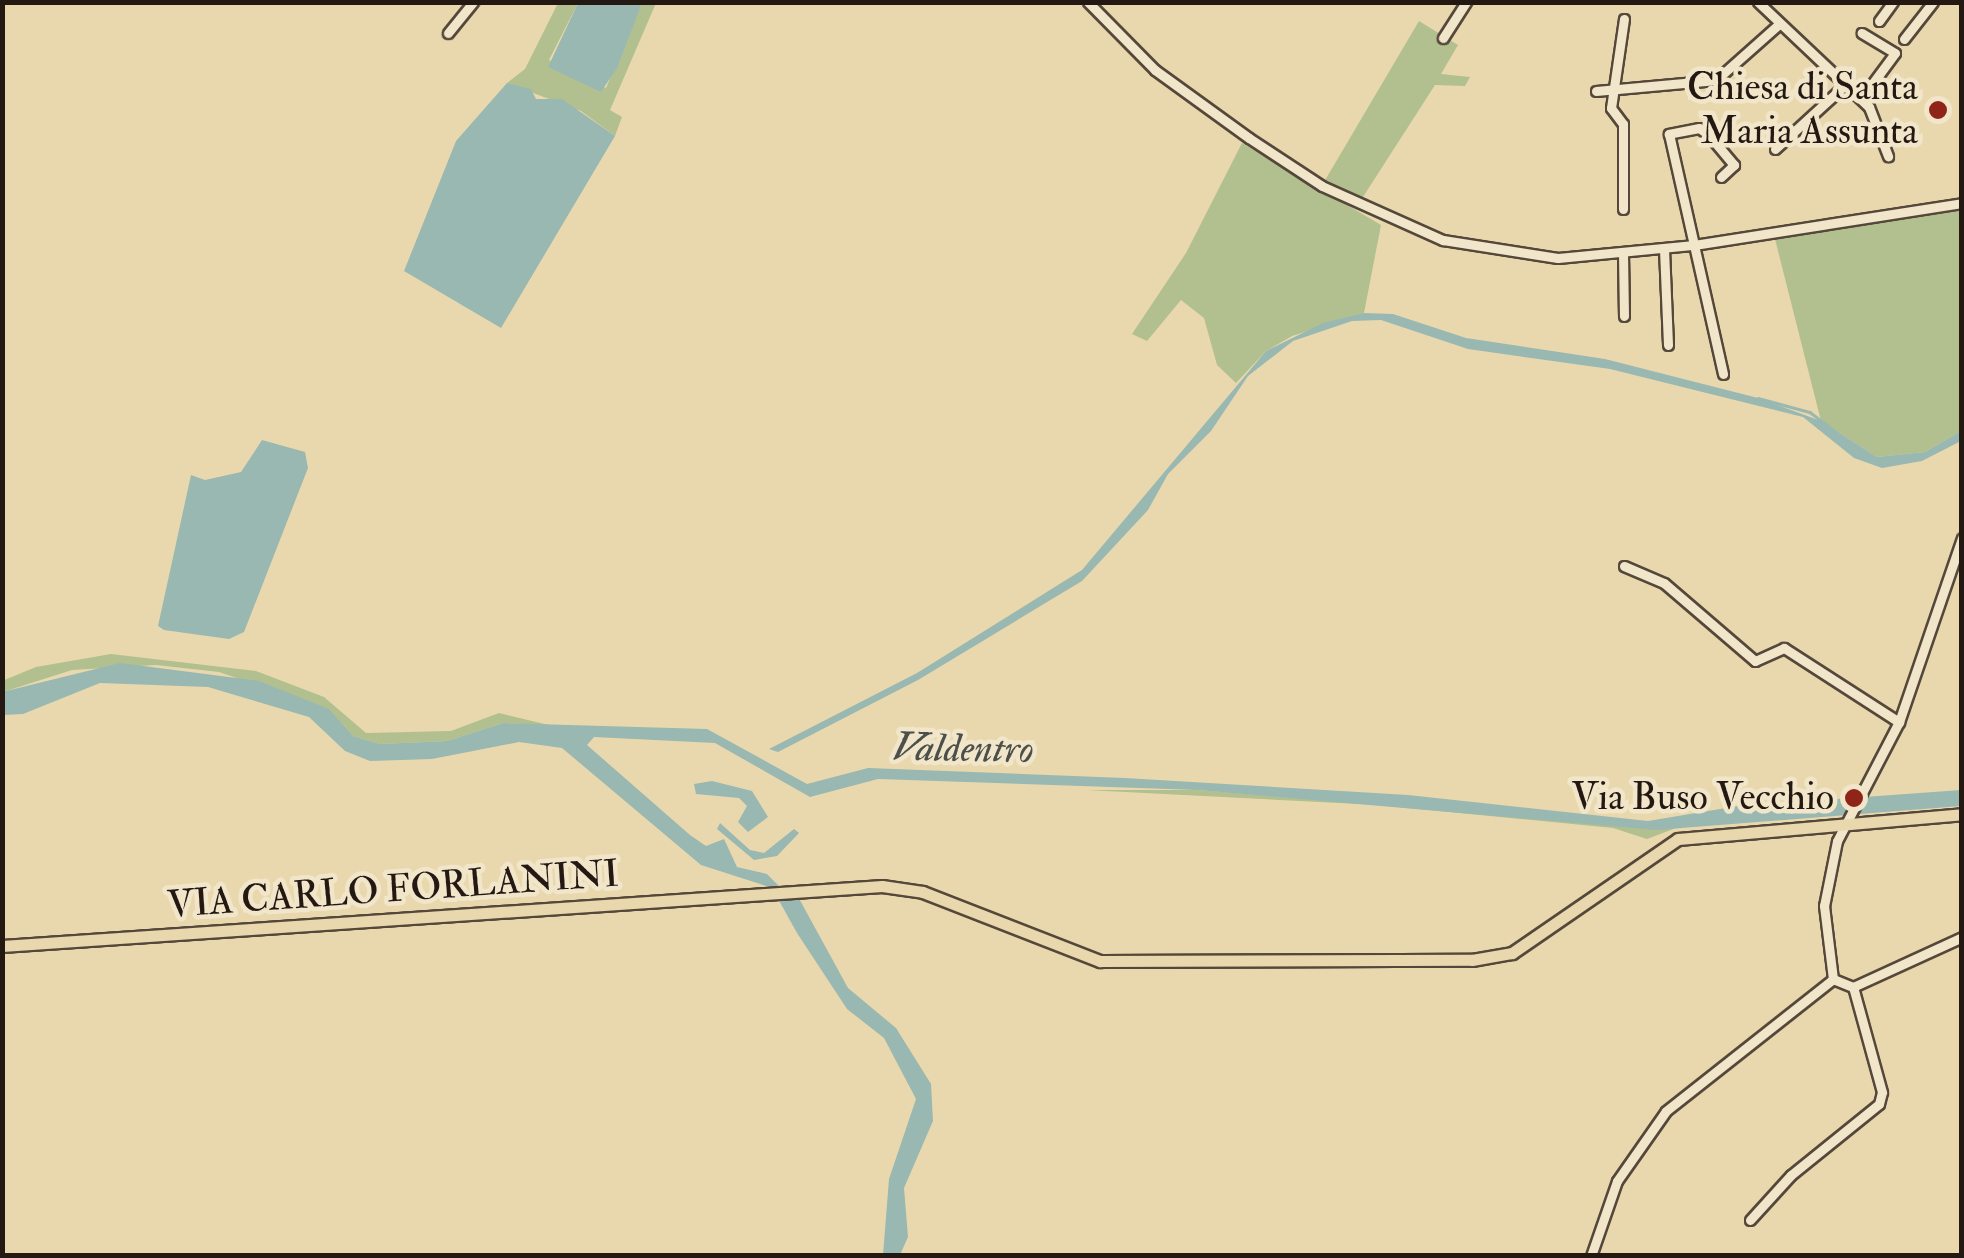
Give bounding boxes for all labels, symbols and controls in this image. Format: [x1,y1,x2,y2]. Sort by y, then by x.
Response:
place label: Chiesa di Santa Maria Assunta [1687,65,1918,154]
marker: Chiesa di Santa Maria Assunta [1927,99,1949,121]
water label: Valdentro [892,724,1034,774]
place label: Via Buso Vecchio [1571,775,1834,821]
marker: Via Buso Vecchio [1843,787,1865,809]
street label: VIA CARLO FORLANINI [166,851,620,929]

